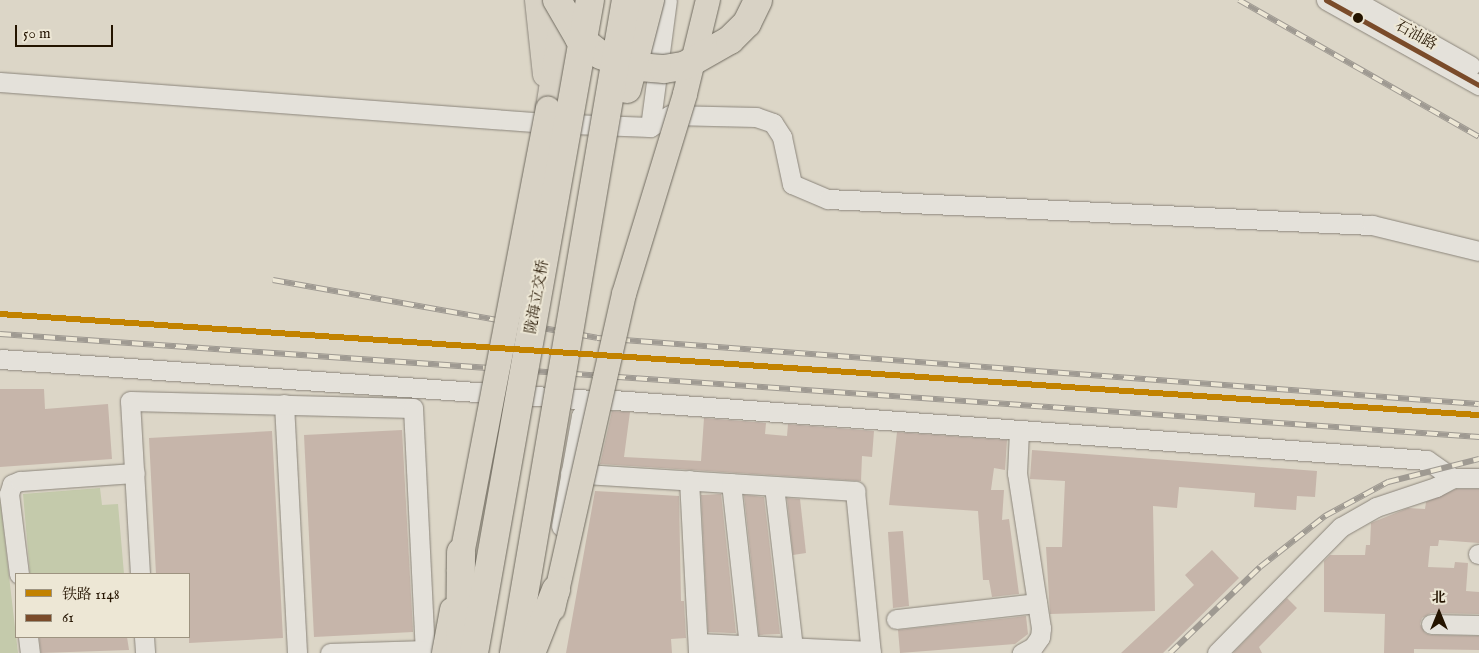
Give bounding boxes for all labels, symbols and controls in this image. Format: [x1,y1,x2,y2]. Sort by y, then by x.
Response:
unlabelled marker [1353,13,1363,23]
scale bar [18,15,115,47]
street label: 石油路 [1392,16,1440,54]
text: 50 m [23,24,51,43]
street label: 陇海立交桥 [522,259,552,335]
legend [15,573,190,638]
text: 铁路 1148 [62,585,120,604]
north arrow [1414,588,1464,638]
text: 北 [1432,589,1446,607]
text: 61 [62,608,74,627]

